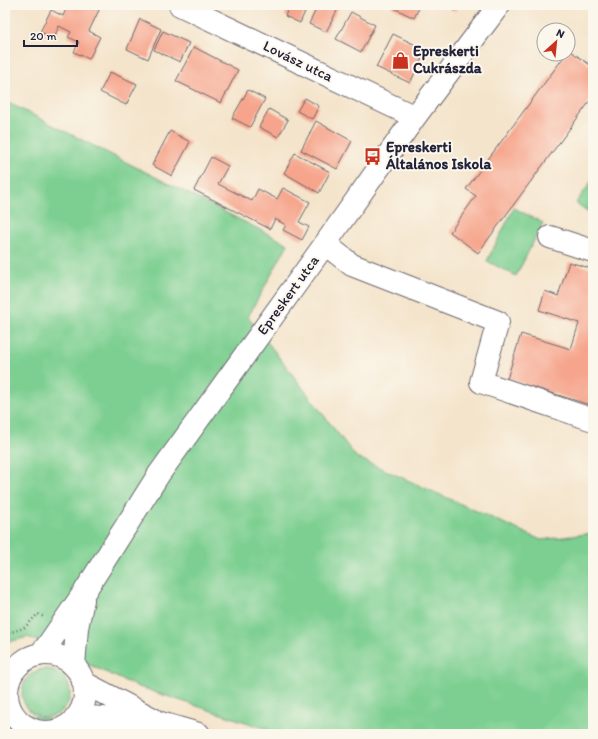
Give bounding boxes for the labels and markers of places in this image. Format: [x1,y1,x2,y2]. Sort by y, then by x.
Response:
place label: Epreskerti Cukrászda [413,42,482,77]
shop icon: Epreskerti Cukrászda [390,50,410,70]
place label: Epreskerti Általános Iskola [385,138,491,173]
bus stop icon: Epreskerti Általános Iskola [363,146,383,166]

